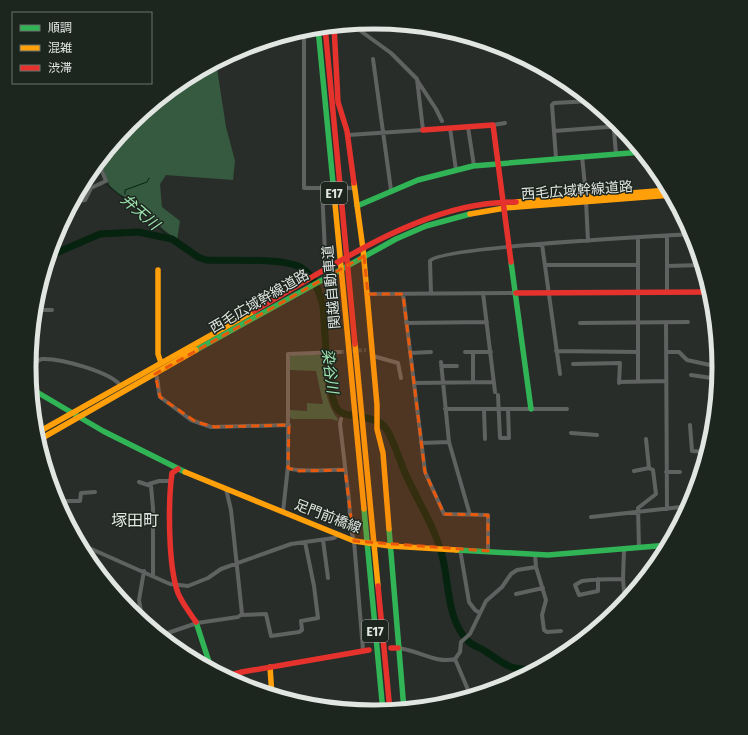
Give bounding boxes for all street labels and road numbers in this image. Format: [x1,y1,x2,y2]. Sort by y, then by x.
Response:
street label: 西毛広域幹線道路 [521,178,633,203]
road number: E17 [321,182,347,204]
street label: 関越自動車道 [319,244,344,330]
street label: 西毛広域幹線道路 [207,266,312,337]
street label: 足門前橋線 [292,496,364,537]
road number: E17 [362,620,388,642]

